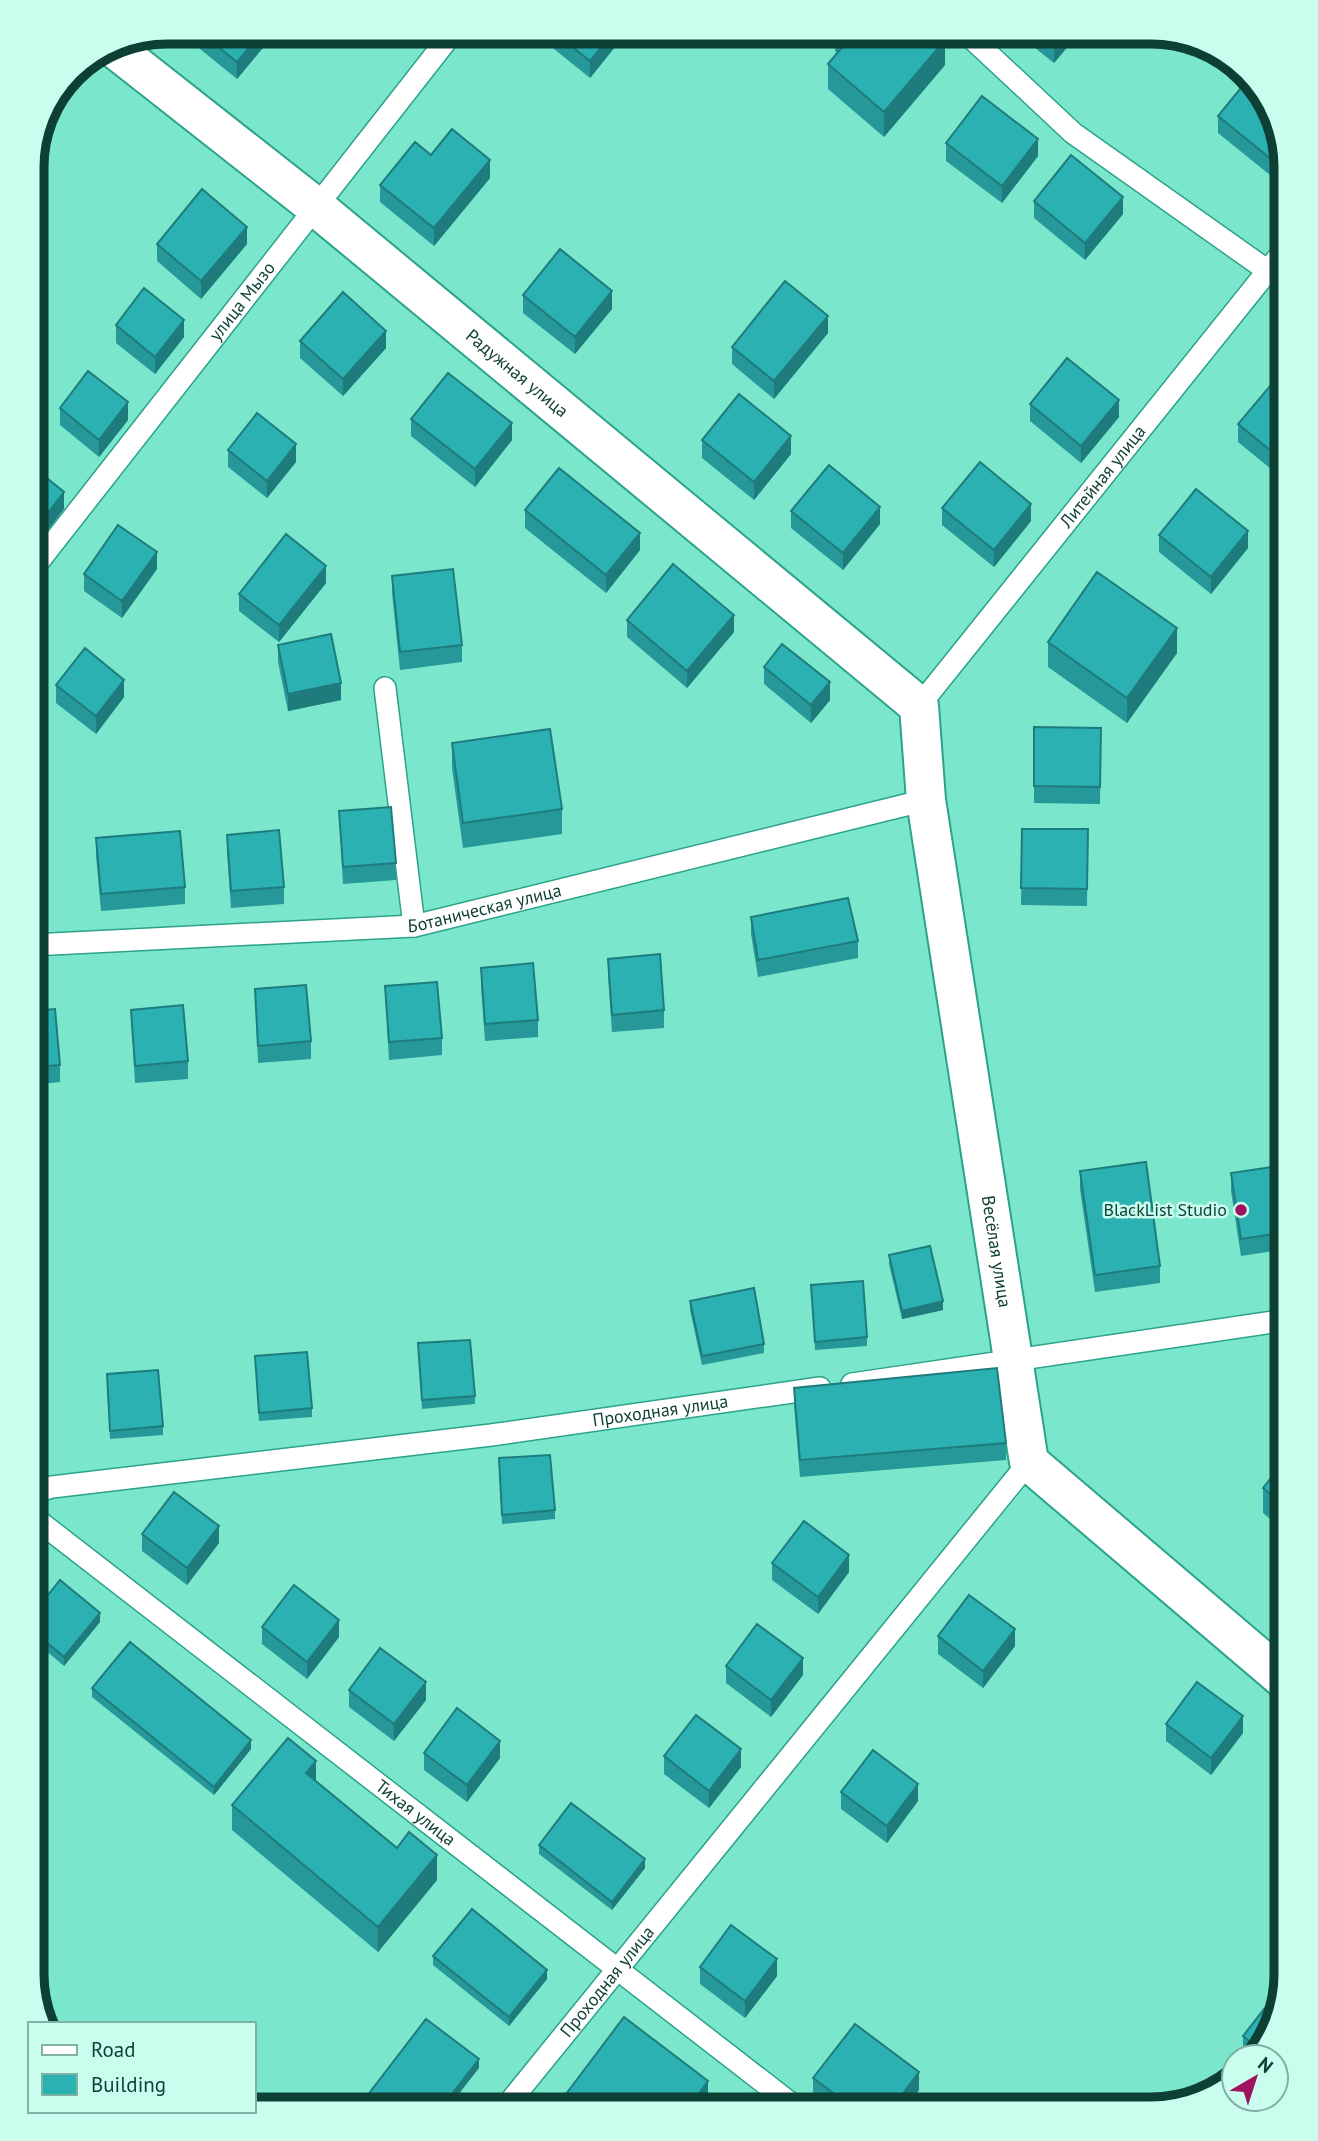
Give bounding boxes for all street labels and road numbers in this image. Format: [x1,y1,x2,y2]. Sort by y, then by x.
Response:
street label: улица Мызо [204,257,280,345]
street label: Радужная улица [461,324,573,422]
street label: Литейная улица [1054,420,1150,533]
street label: Ботаническая улица [407,878,564,937]
street label: Весёлая улица [977,1194,1017,1309]
street label: Проходная улица [591,1389,730,1431]
street label: Тихая улица [371,1774,461,1851]
street label: Проходная улица [555,1921,659,2042]

